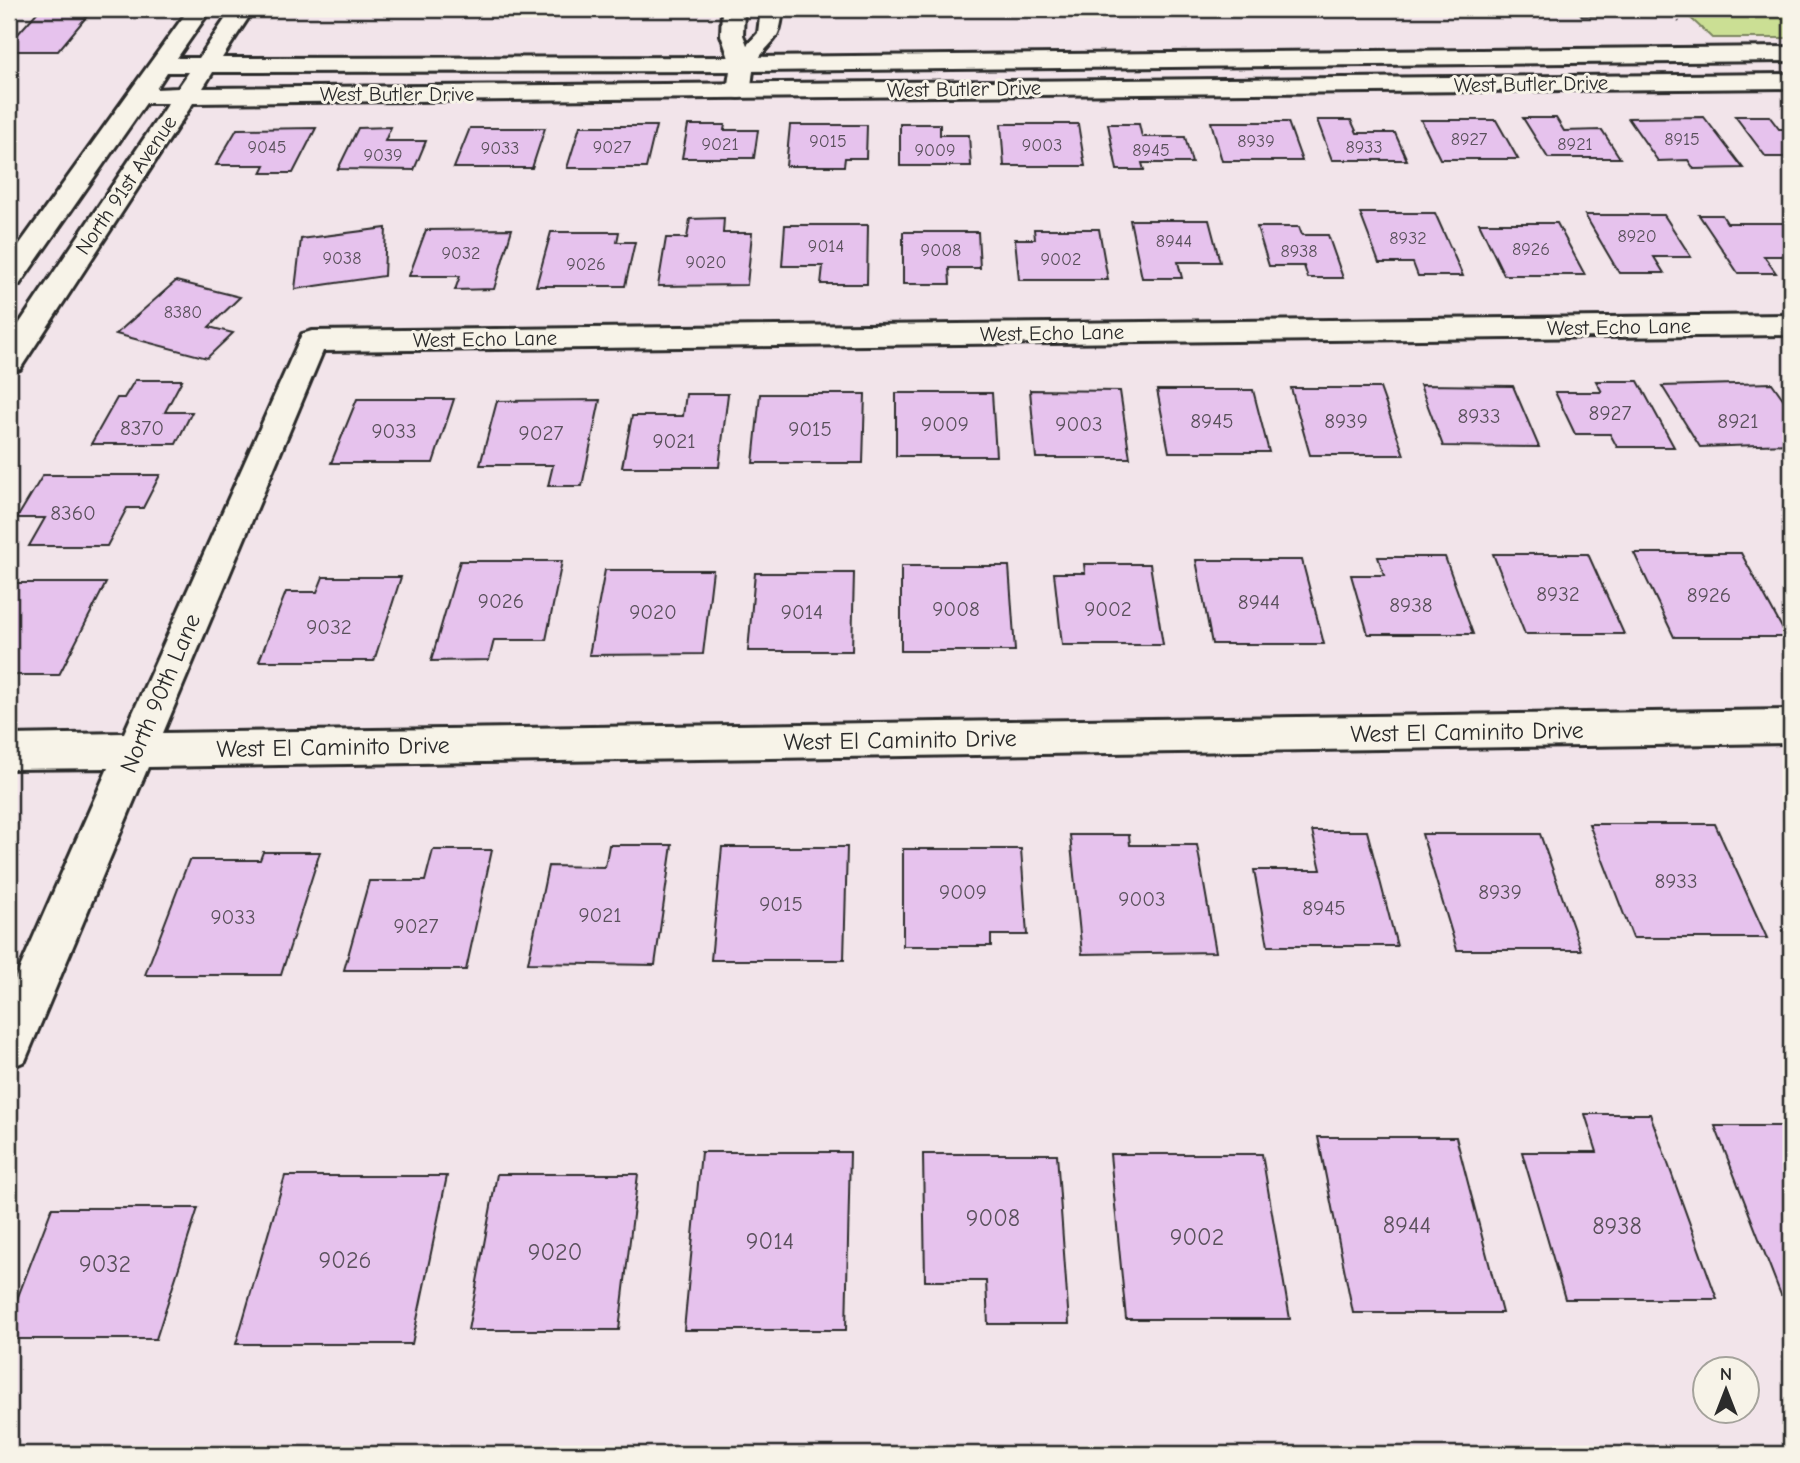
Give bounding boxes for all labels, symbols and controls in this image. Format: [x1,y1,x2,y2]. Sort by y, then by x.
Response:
street label: West Butler Drive [1454,71,1608,97]
street label: West Butler Drive [887,76,1041,102]
street label: West Butler Drive [320,82,474,106]
street label: North 91st Avenue [71,111,181,259]
house number: 8927 [1451,129,1488,150]
house number: 8915 [1664,129,1700,150]
house number: 9015 [809,131,847,152]
house number: 8939 [1237,131,1275,152]
house number: 9021 [701,134,739,155]
house number: 8921 [1557,134,1593,155]
house number: 9003 [1022,135,1062,156]
house number: 9045 [248,137,287,158]
house number: 9027 [593,137,632,158]
house number: 8933 [1345,137,1383,158]
house number: 9033 [481,138,519,159]
house number: 9009 [914,140,956,161]
house number: 8945 [1132,140,1170,161]
house number: 9039 [363,145,403,166]
house number: 8920 [1617,226,1657,247]
house number: 8932 [1389,228,1427,249]
house number: 8944 [1156,231,1192,252]
house number: 9014 [808,236,844,257]
house number: 8926 [1512,239,1550,260]
house number: 9008 [921,240,961,261]
house number: 8938 [1280,241,1318,262]
house number: 9032 [441,243,481,264]
house number: 9038 [323,248,361,269]
house number: 9002 [1041,249,1081,270]
house number: 9020 [686,252,726,273]
house number: 9026 [566,254,606,275]
house number: 8380 [164,302,202,323]
street label: West Echo Lane [1547,314,1691,340]
street label: West Echo Lane [980,320,1124,346]
street label: West Echo Lane [413,326,557,352]
house number: 8927 [1589,401,1631,425]
house number: 8933 [1457,404,1501,428]
house number: 8945 [1190,409,1234,433]
house number: 8939 [1324,409,1368,433]
house number: 8921 [1717,409,1759,433]
house number: 9009 [921,412,969,436]
house number: 9003 [1055,412,1103,436]
house number: 8370 [120,416,164,440]
house number: 9015 [788,417,832,441]
house number: 9033 [371,419,417,443]
house number: 9027 [519,421,563,445]
house number: 9021 [652,429,696,453]
house number: 8360 [50,501,96,525]
house number: 8932 [1536,582,1580,606]
house number: 8926 [1687,583,1731,607]
house number: 9026 [478,589,524,613]
house number: 8944 [1238,590,1280,614]
house number: 8938 [1389,593,1433,617]
house number: 9008 [932,597,980,621]
house number: 9002 [1084,597,1132,621]
house number: 9020 [629,600,677,624]
house number: 9014 [781,600,823,624]
street label: North 90th Lane [114,609,206,777]
house number: 9032 [306,615,352,639]
street label: West El Caminito Drive [1350,716,1584,748]
street label: West El Caminito Drive [783,724,1017,756]
street label: West El Caminito Drive [216,731,450,763]
house number: 8933 [1654,869,1698,893]
house number: 9009 [939,880,987,904]
house number: 8939 [1478,880,1522,904]
house number: 9003 [1118,887,1166,911]
house number: 9015 [759,892,803,916]
house number: 8945 [1302,896,1346,920]
house number: 9021 [578,903,622,927]
house number: 9033 [210,905,256,929]
house number: 9027 [394,914,438,938]
house number: 9008 [966,1204,1020,1232]
house number: 8944 [1383,1211,1431,1239]
house number: 8938 [1592,1212,1642,1240]
house number: 9002 [1170,1223,1224,1251]
house number: 9014 [746,1227,794,1255]
house number: 9020 [528,1238,582,1266]
house number: 9026 [319,1246,371,1274]
house number: 9032 [79,1250,131,1278]
north arrow [1692,1354,1762,1424]
text: N [1720,1363,1732,1385]

